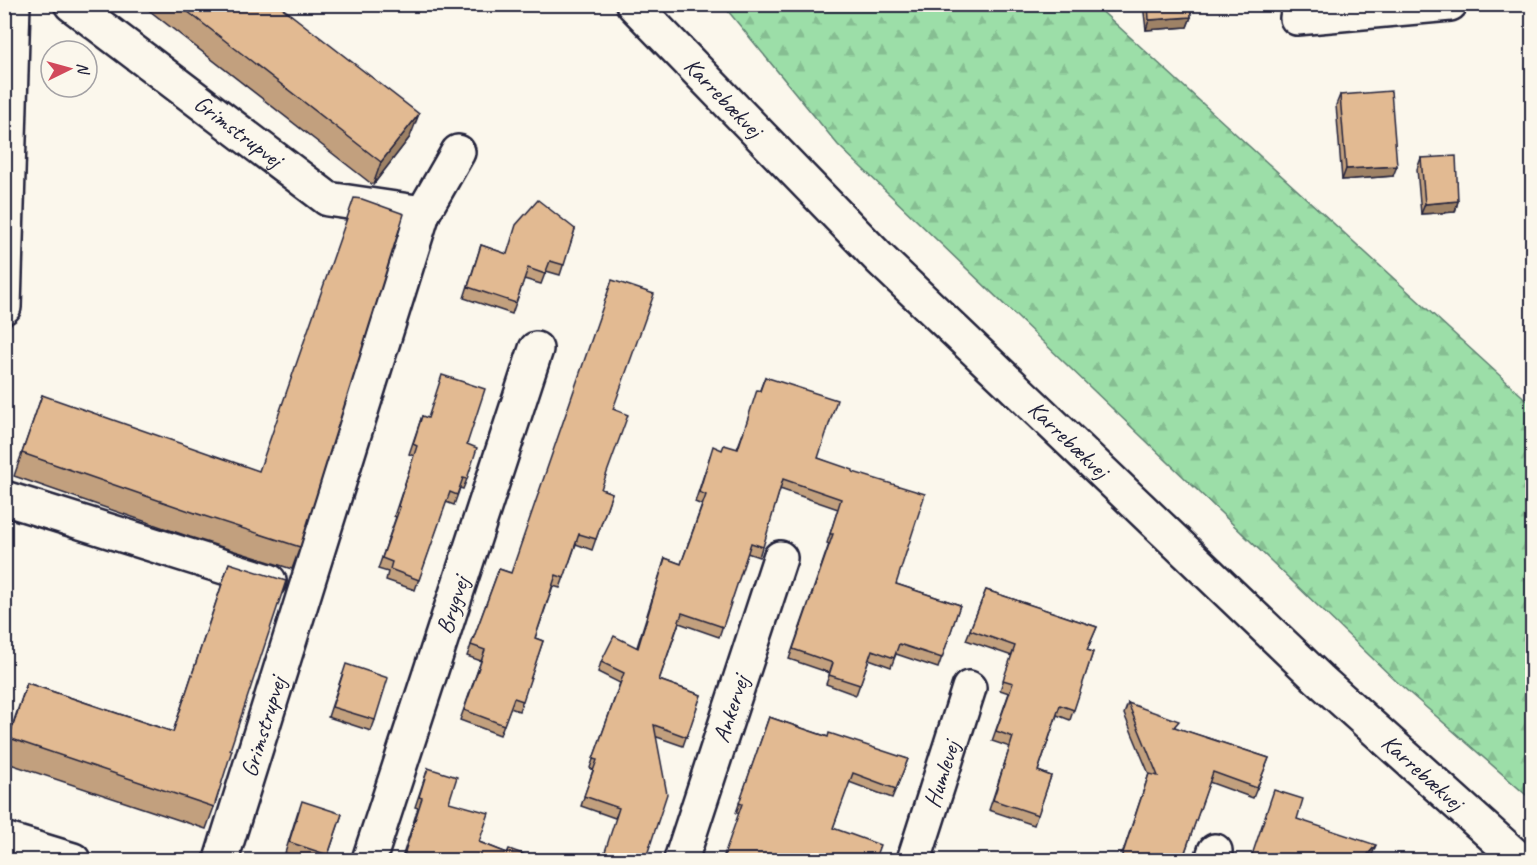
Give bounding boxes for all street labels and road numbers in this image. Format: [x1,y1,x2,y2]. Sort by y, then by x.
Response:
street label: Karrebækvej [678,51,771,146]
street label: Grimstrupvej [188,88,291,176]
street label: Karrebækvej [1022,394,1117,487]
street label: Brygvej [429,570,477,638]
street label: Ankervej [706,669,756,746]
street label: Grimstrupvej [234,670,293,781]
street label: Karrebækvej [1375,728,1472,819]
street label: Humlevej [917,734,967,811]

